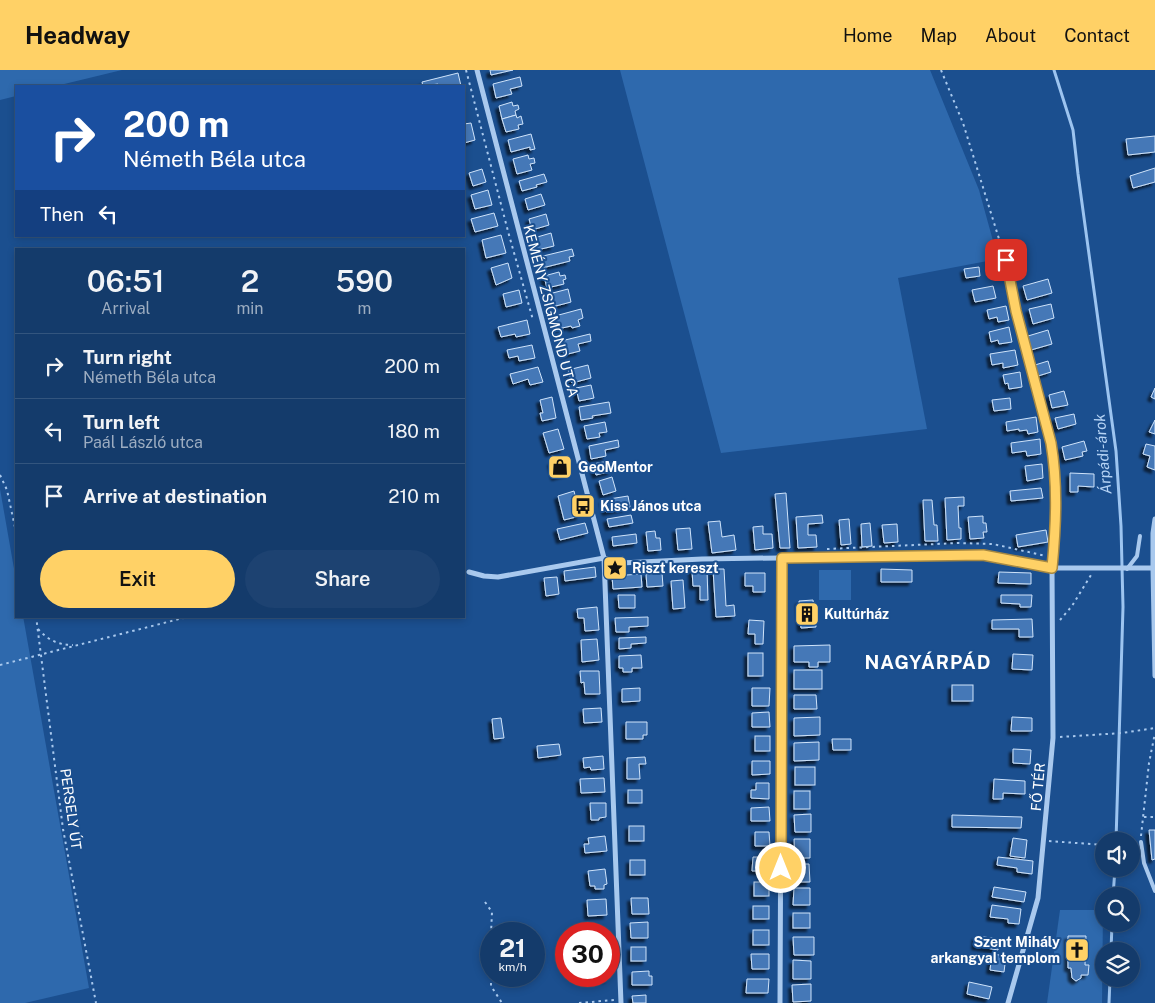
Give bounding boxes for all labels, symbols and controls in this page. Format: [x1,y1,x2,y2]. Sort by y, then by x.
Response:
text: Headway [25,21,130,49]
text: Home [843,25,893,46]
text: Map [921,25,957,46]
text: About [985,25,1036,46]
text: Contact [1064,25,1130,46]
text: 200 m [123,104,229,145]
icon: right [40,105,105,170]
text: Németh Béla utca [123,146,306,172]
icon: left [94,200,122,228]
text: Then [40,203,84,225]
street label: KEMÉNY ZSIGMOND UTCA [520,223,583,399]
pin [985,239,1027,281]
icon: arrive [992,246,1020,274]
text: 06:51 [87,263,165,299]
text: 2 [241,263,259,299]
text: 590 [335,263,393,299]
text: Arrival [101,299,150,318]
text: min [236,299,264,318]
text: m [357,299,371,318]
text: Turn right [83,346,172,368]
icon: right [40,352,68,380]
text: 200 m [384,355,440,377]
text: Németh Béla utca [83,368,216,387]
text: Turn left [83,411,160,433]
water label: Árpádi-árok [1090,412,1114,495]
icon: left [40,417,68,445]
text: 180 m [387,420,440,442]
text: Paál László utca [83,433,203,452]
shop icon: GeoMentor [547,454,573,480]
place label: GeoMentor [578,459,653,475]
icon: arrive [40,482,68,510]
text: Arrive at destination [83,485,267,507]
text: 210 m [388,485,440,507]
bus stop icon: Kiss János utca [570,493,596,519]
place label: Kiss János utca [600,498,701,514]
button: Exit [40,550,235,608]
button: Share [245,550,440,608]
place icon: Riszt kereszt [602,555,628,581]
place label: Riszt kereszt [632,560,719,576]
building icon: Kultúrház [794,601,820,627]
place label: Kultúrház [824,606,889,622]
district label: NAGYÁRPÁD [864,651,992,673]
street label: FŐ TÉR [1026,762,1048,812]
street label: PERSELY ÚT [57,767,87,851]
map controls [1095,832,1140,987]
button: sound [1095,832,1140,877]
position arrow [754,841,806,893]
button: search [1095,887,1140,932]
speed limit sign: 30 [555,922,620,987]
text: 21 [499,933,526,963]
place label: Szent Mihály arkangyal templom [930,934,1060,966]
church icon: Szent Mihály arkangyal templom [1064,937,1090,963]
button: layers [1095,942,1140,987]
text: km/h [498,960,527,974]

